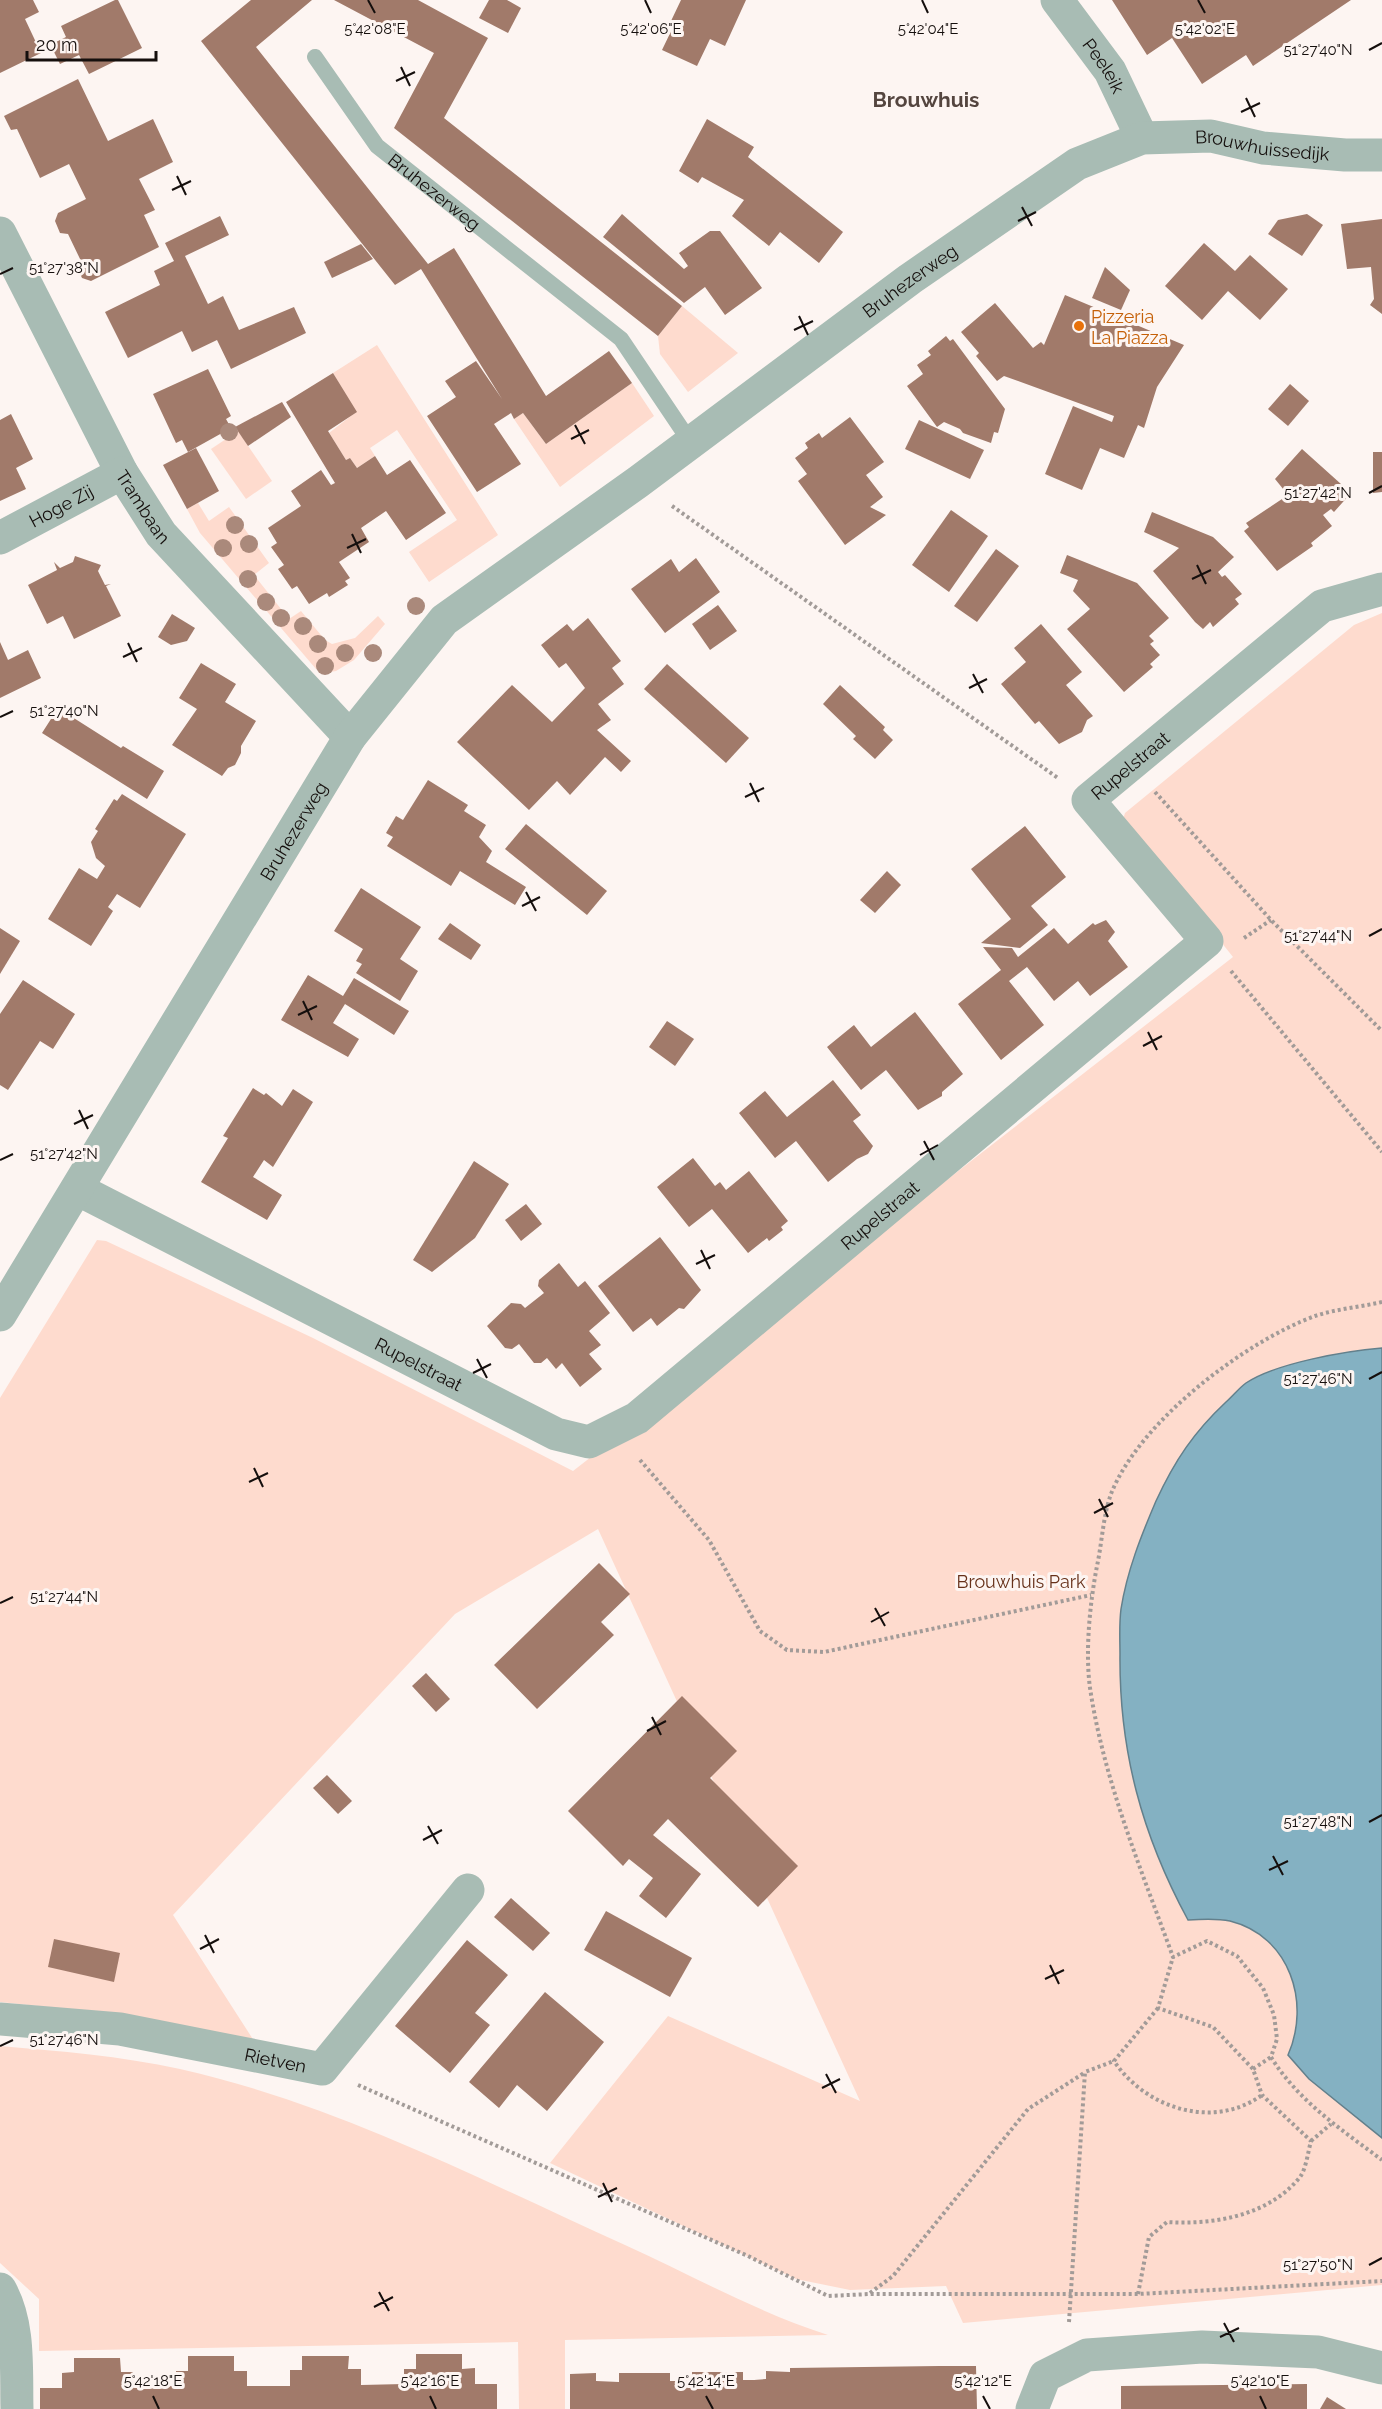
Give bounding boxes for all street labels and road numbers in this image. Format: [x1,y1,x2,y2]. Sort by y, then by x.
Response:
street label: Peeleik [1079,34,1130,97]
street label: Brouwhuissedijk [1195,125,1331,164]
street label: Bruhezerweg [384,149,485,234]
street label: Bruhezerweg [858,239,961,322]
street label: Trambaan [112,466,175,548]
street label: Hoge Zij [25,480,96,531]
street label: Rupelstraat [1087,727,1174,804]
street label: Bruhezerweg [255,778,331,884]
street label: Rupelstraat [836,1176,923,1254]
street label: Rupelstraat [372,1333,466,1395]
street label: Rietven [243,2043,308,2076]

